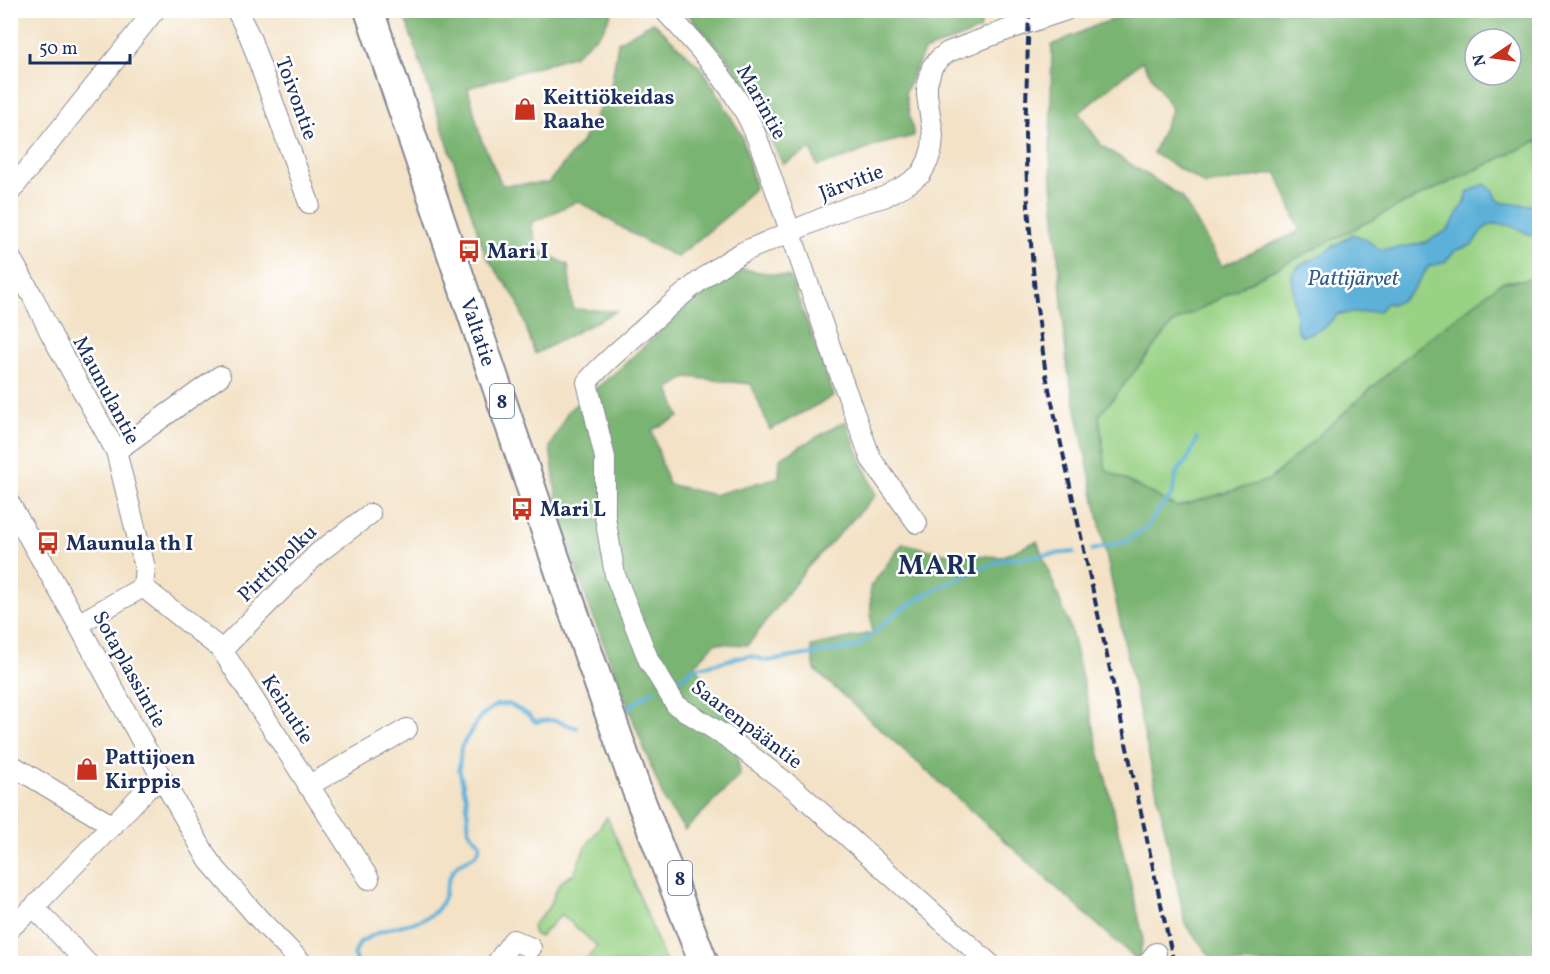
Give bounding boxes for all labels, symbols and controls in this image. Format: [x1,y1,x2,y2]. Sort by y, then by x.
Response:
scale bar [30,27,130,65]
north arrow [1463,27,1523,87]
text: 50 m [39,37,78,62]
text: N [1468,51,1492,68]
street label: Toivontie [267,53,324,144]
street label: Marintie [728,60,793,145]
place label: Keittiökeidas Raahe [543,84,675,137]
shop icon: Keittiökeidas Raahe [512,96,538,122]
street label: Järvitie [815,158,888,209]
bus stop icon: Mari I [456,238,482,264]
place label: Mari I [487,238,548,267]
water label: Pattijärvet [1307,264,1400,295]
street label: Valtatie [452,294,502,370]
street label: Maunulantie [65,331,146,450]
road number: 8 [490,384,514,418]
bus stop icon: Mari L [509,496,535,522]
place label: Mari L [540,496,606,525]
street label: Pirttipolku [232,519,324,610]
bus stop icon: Maunula th I [35,530,61,556]
place label: Maunula th I [66,530,193,559]
district label: MARI [898,548,978,586]
street label: Sotaplassintie [85,606,173,733]
street label: Keinutie [253,669,320,750]
street label: Saarenpääntie [684,674,808,777]
place label: Pattijoen Kirppis [105,744,195,797]
shop icon: Pattijoen Kirppis [74,756,100,782]
road number: 8 [668,861,692,895]

